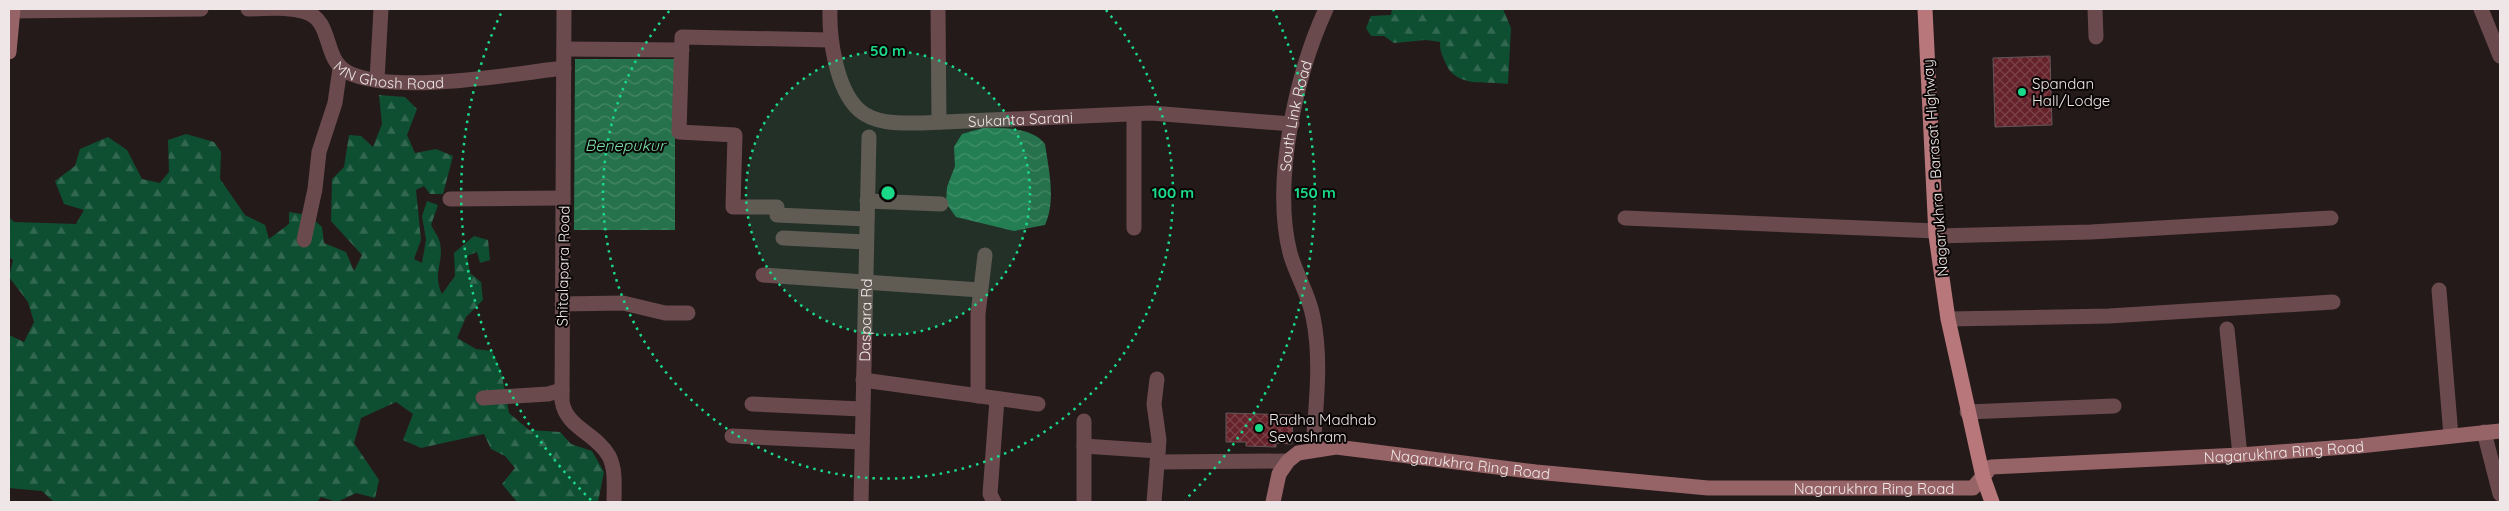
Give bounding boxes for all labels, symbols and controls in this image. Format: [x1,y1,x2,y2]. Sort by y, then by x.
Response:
text: 50 m [870,41,906,60]
street label: MN Ghosh Road [330,56,445,92]
street label: South Link Road [1275,58,1315,172]
street label: Nagarukhra - Barasat Highway [1918,59,1952,277]
place label: Spandan Hall/Lodge [2032,74,2110,110]
marker: Spandan Hall/Lodge [2016,86,2028,98]
street label: Sukanta Sarani [968,107,1073,130]
water label: Benepukur [585,135,667,155]
text: 100 m [1152,183,1194,202]
text: 150 m [1294,183,1336,202]
centre of rings [879,184,897,202]
street label: Shitalapara Road [552,205,574,327]
street label: Daspara Rd [855,278,875,362]
place label: Radha Madhab Sevashram [1269,410,1376,446]
marker: Radha Madhab Sevashram [1253,422,1265,434]
street label: Nagarukhra Ring Road [2203,436,2365,466]
street label: Nagarukhra Ring Road [1389,444,1551,483]
street label: Nagarukhra Ring Road [1794,479,1954,498]

